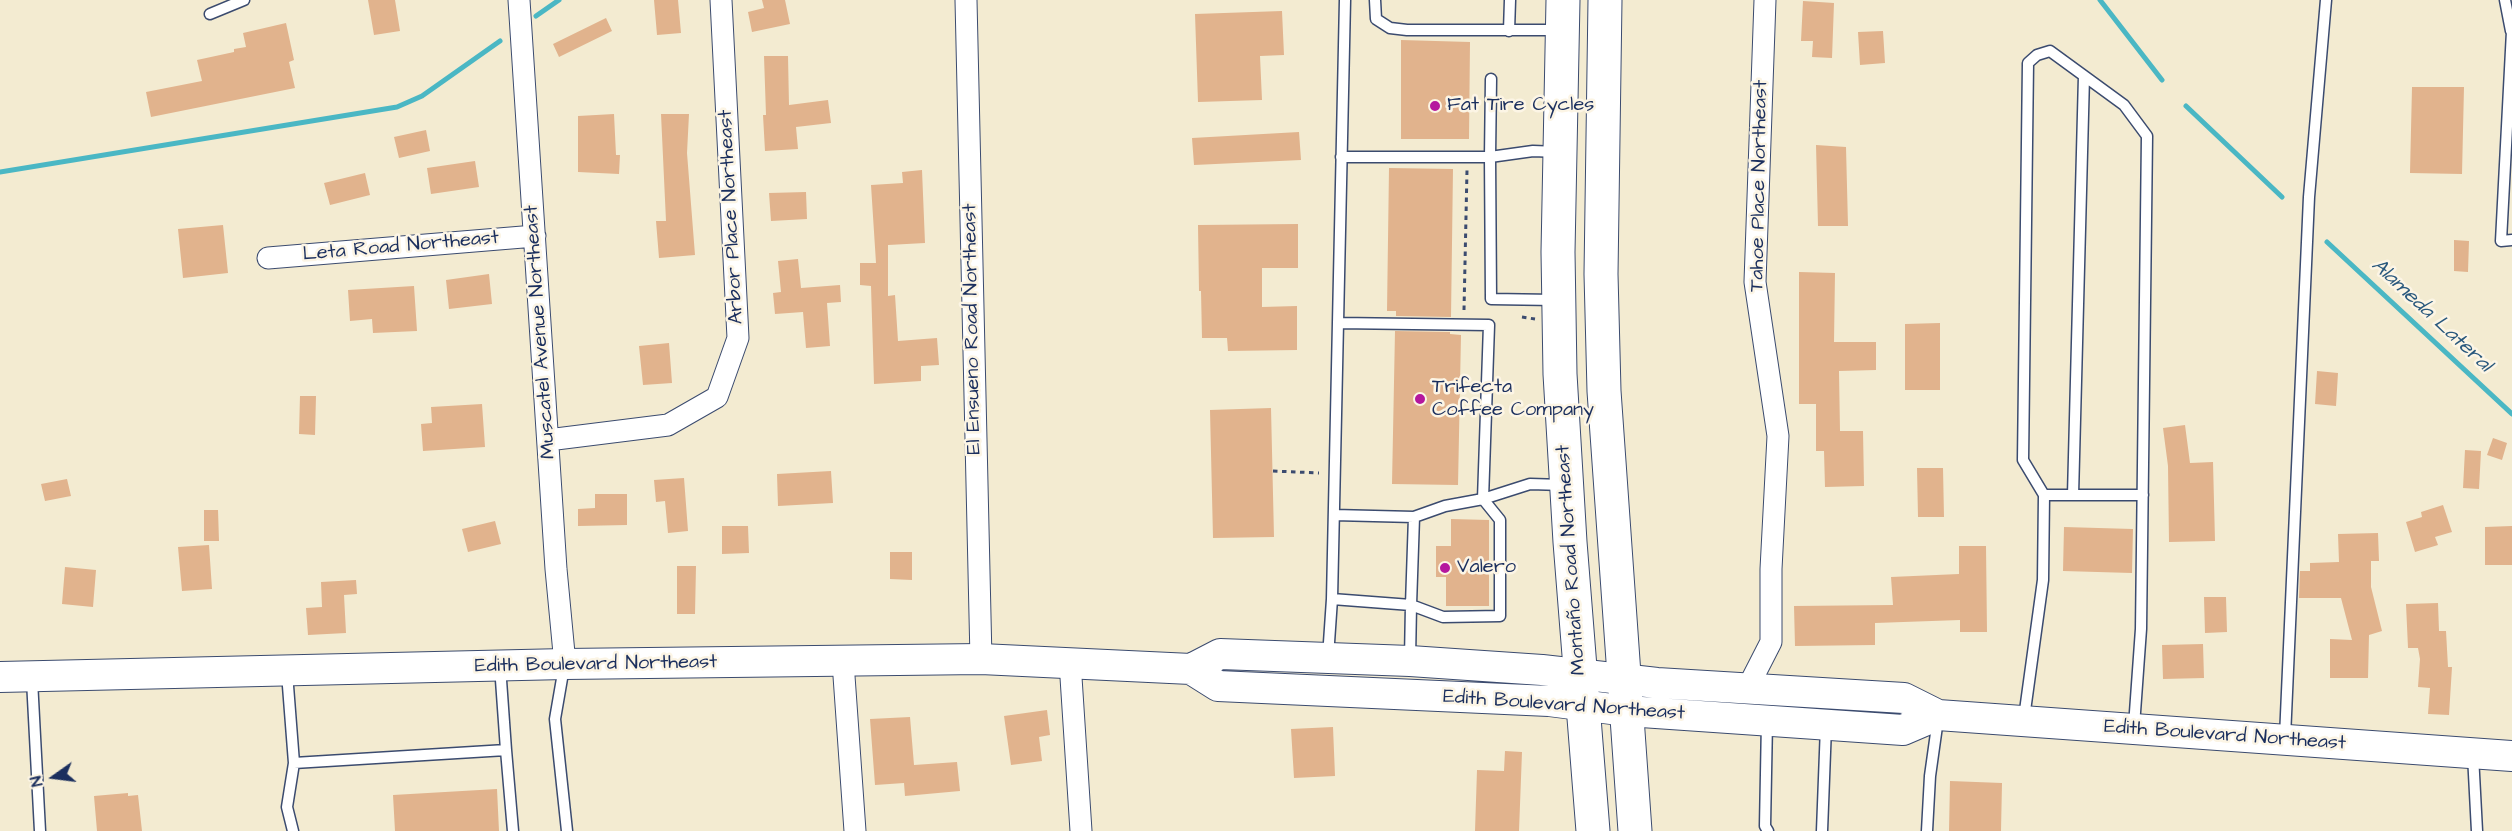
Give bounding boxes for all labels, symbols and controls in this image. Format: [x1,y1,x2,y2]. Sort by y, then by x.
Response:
street label: Tahoe Place Northeast [1746,80,1774,292]
place label: Fat Tire Cycles [1447,94,1594,118]
marker: Fat Tire Cycles [1428,99,1442,113]
street label: Arbor Place Northeast [714,109,750,325]
street label: El Ensueno Road Northeast [959,203,987,455]
street label: Muscatel Avenue Northeast [520,204,562,460]
street label: Leta Road Northeast [302,226,500,268]
water label: Alameda Lateral [2365,254,2497,378]
place label: Trifecta Coffee Company [1432,376,1594,423]
marker: Trifecta Coffee Company [1413,392,1427,406]
street label: Montaño Road Northeast [1552,444,1592,676]
place label: Valero [1457,556,1516,580]
marker: Valero [1438,561,1452,575]
street label: Edith Boulevard Northeast [475,651,717,679]
street label: Edith Boulevard Northeast [1442,686,1686,726]
street label: Edith Boulevard Northeast [2103,716,2347,756]
north arrow [24,747,84,807]
text: N [25,774,48,789]

